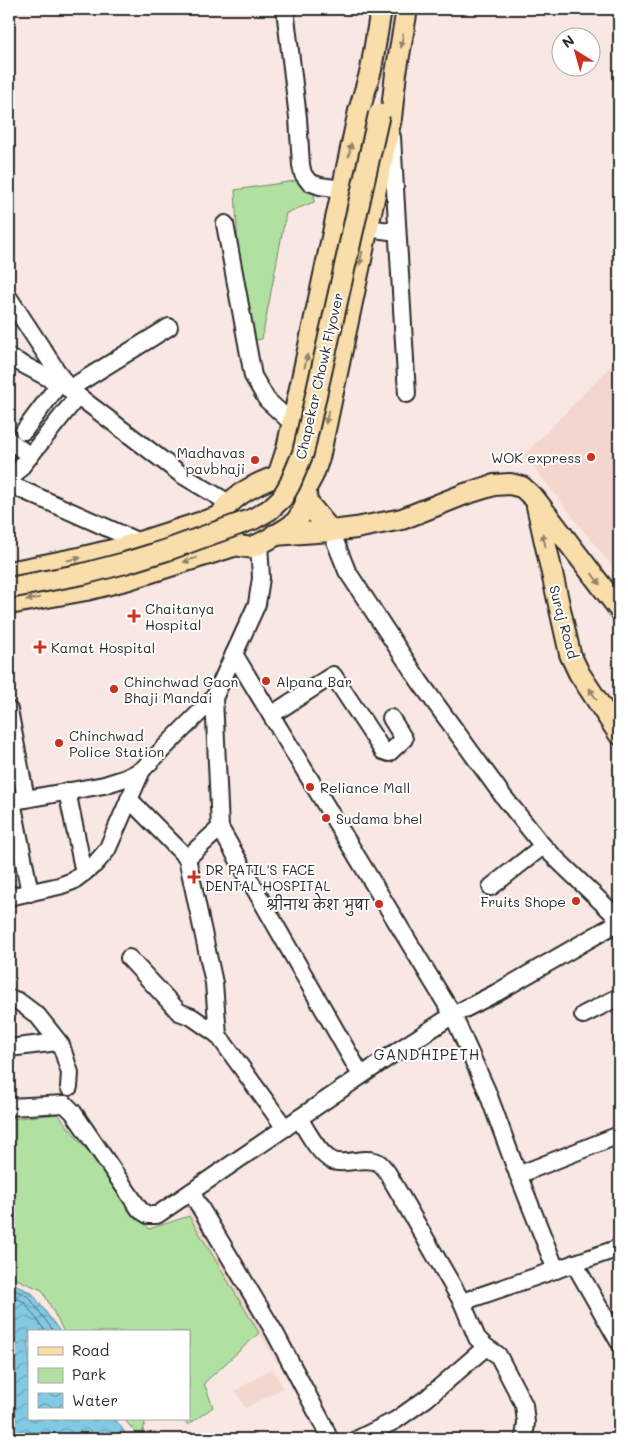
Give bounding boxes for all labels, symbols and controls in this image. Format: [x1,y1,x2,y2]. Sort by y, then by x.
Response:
north arrow [550,28,600,78]
text: N [558,30,578,52]
one-way arrow [397,33,405,49]
one-way arrow [347,142,355,158]
one-way arrow [357,251,365,266]
street label: Chapekar Chowk Flyover [291,291,347,461]
one-way arrow [302,353,310,368]
one-way arrow [323,410,331,425]
place label: Madhavas pavbhaji [177,443,245,478]
place label: WOK express [491,448,581,467]
marker: WOK express [585,451,597,463]
marker: Madhavas pavbhaji [249,454,261,466]
one-way arrow [540,533,548,548]
one-way arrow [66,555,81,563]
one-way arrow [183,557,198,564]
one-way arrow [591,572,602,585]
street label: Suraj Road [545,583,583,661]
one-way arrow [25,596,41,604]
place label: Chaitanya Hospital [145,599,215,634]
marker: Chaitanya Hospital [127,609,141,623]
place label: Kamat Hospital [51,638,155,657]
marker: Kamat Hospital [33,640,47,654]
place label: Chinchwad Gaon Bhaji Mandai [124,672,238,707]
place label: Alpana Bar [276,672,352,691]
marker: Alpana Bar [260,675,272,687]
marker: Chinchwad Gaon Bhaji Mandai [108,683,120,695]
one-way arrow [588,687,597,700]
place label: Chinchwad Police Station [69,726,164,761]
marker: Chinchwad Police Station [53,737,65,749]
place label: Reliance Mall [320,778,410,797]
marker: Reliance Mall [304,781,316,793]
place label: Sudama bhel [336,809,423,828]
marker: Sudama bhel [320,812,332,824]
place label: DR PATIL'S FACE DENTAL HOSPITAL [205,860,331,895]
marker: DR PATIL'S FACE DENTAL HOSPITAL [187,870,201,884]
place label: श्रीनाथ केश भुषा [266,892,370,917]
place label: Fruits Shope [480,892,566,911]
marker: Fruits Shope [570,895,582,907]
marker: श्रीनाथ केश भुषा [373,898,385,910]
district label: GANDHIPETH [374,1044,480,1064]
legend [28,1330,190,1420]
text: Road [72,1340,109,1360]
text: Park [72,1364,106,1384]
text: Water [72,1390,118,1410]

